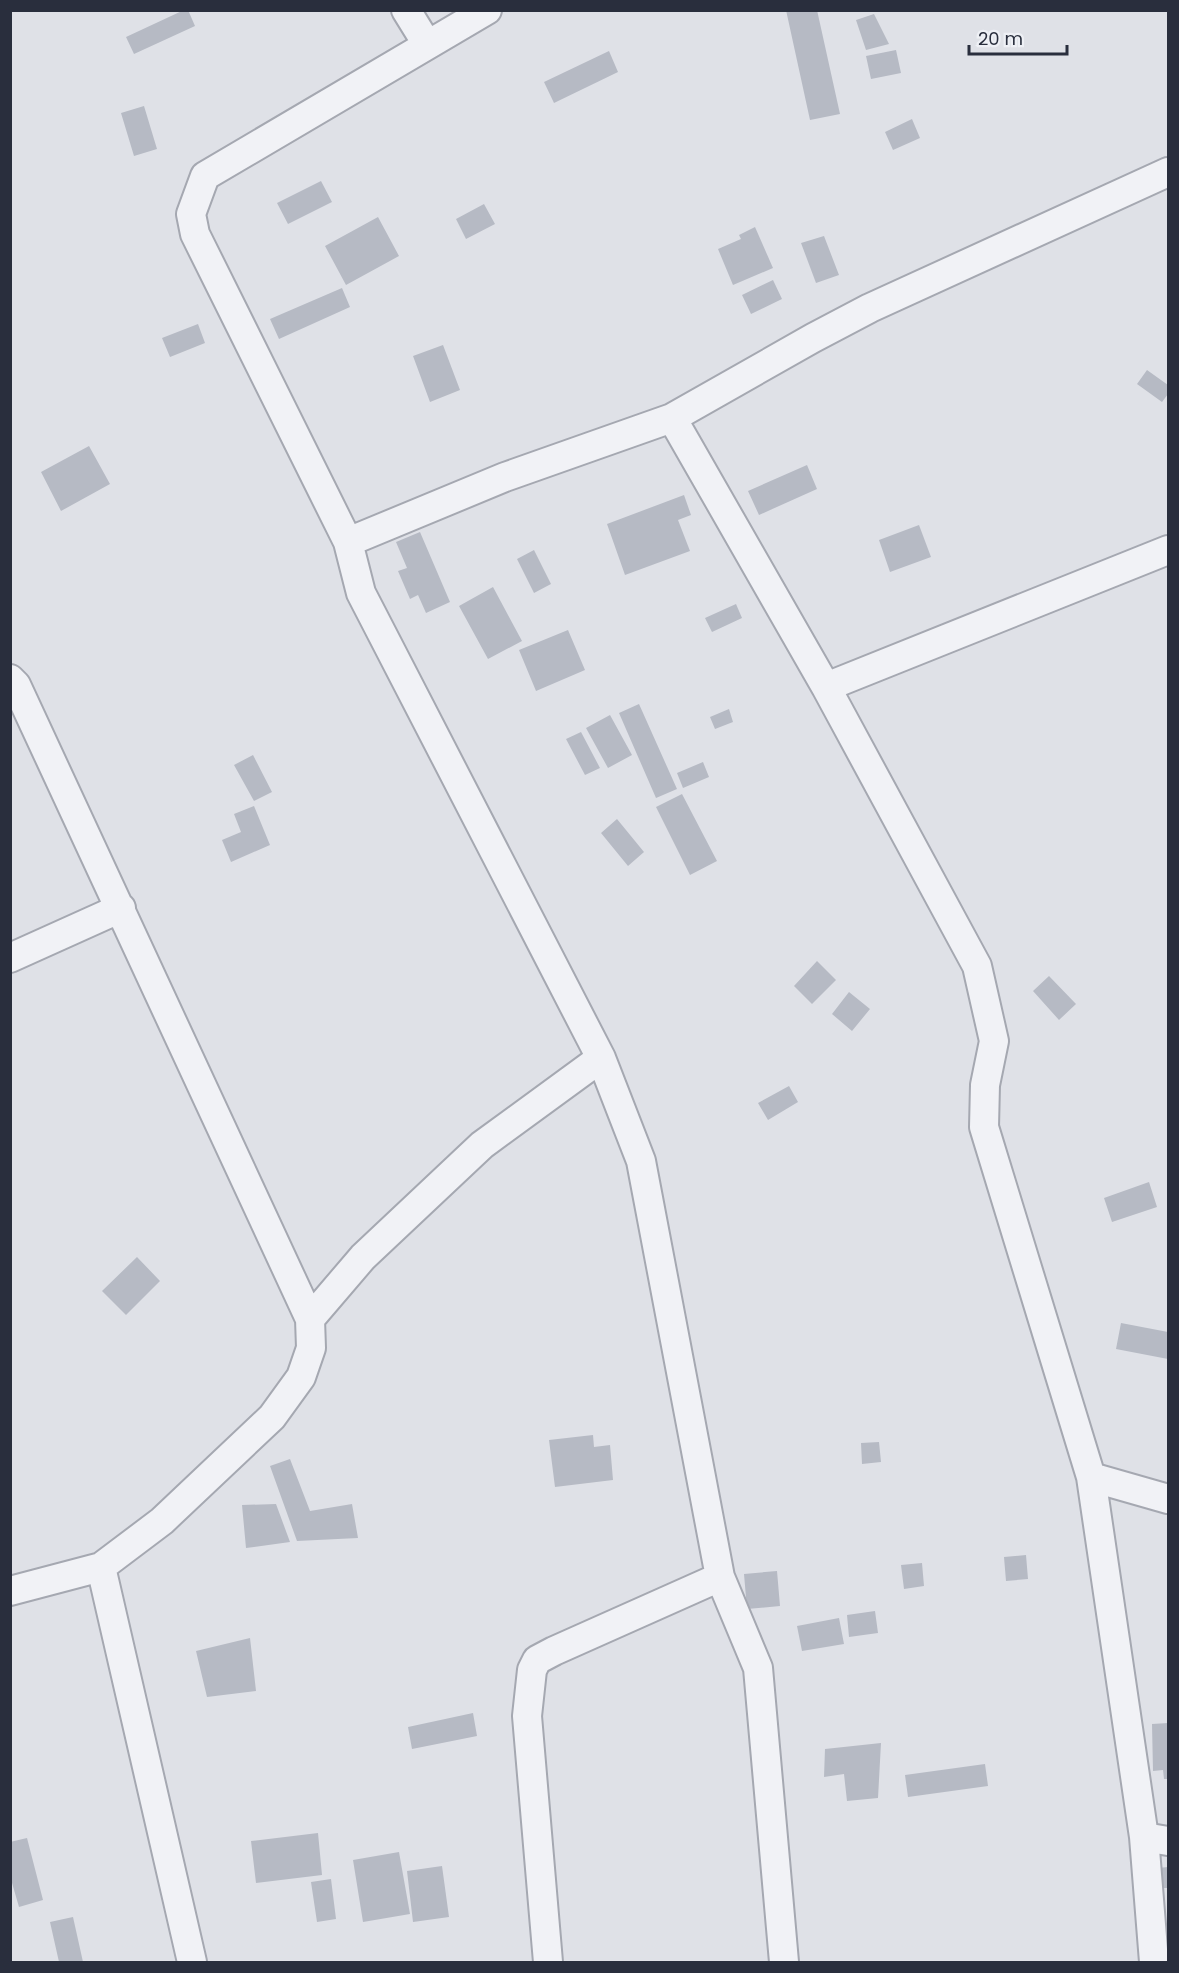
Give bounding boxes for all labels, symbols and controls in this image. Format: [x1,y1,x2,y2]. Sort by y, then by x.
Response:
scale bar [969,18,1066,56]
text: 20 m [978,26,1023,51]

